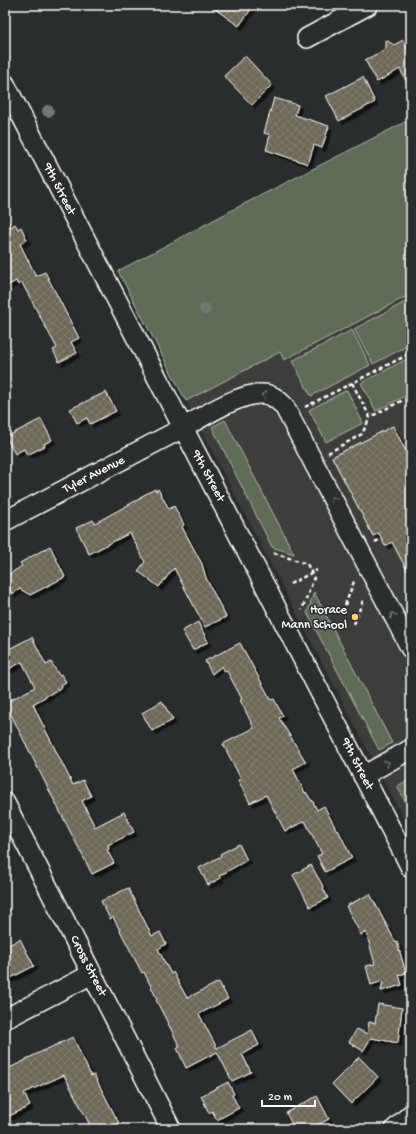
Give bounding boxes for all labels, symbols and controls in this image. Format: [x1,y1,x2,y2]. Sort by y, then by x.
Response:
street label: 9th Street [39,160,79,219]
one-way arrow [260,391,267,400]
street label: 9th Street [188,447,229,506]
street label: Tyler Avenue [60,453,128,498]
one-way arrow [330,496,338,504]
place label: Horace Mann School [282,603,347,633]
marker: Horace Mann School [350,612,360,622]
one-way arrow [390,612,398,619]
street label: 9th Street [337,735,377,794]
one-way arrow [383,760,390,767]
street label: Cross Street [66,933,110,1000]
scale bar [262,1082,315,1108]
text: 20 m [268,1091,293,1105]

